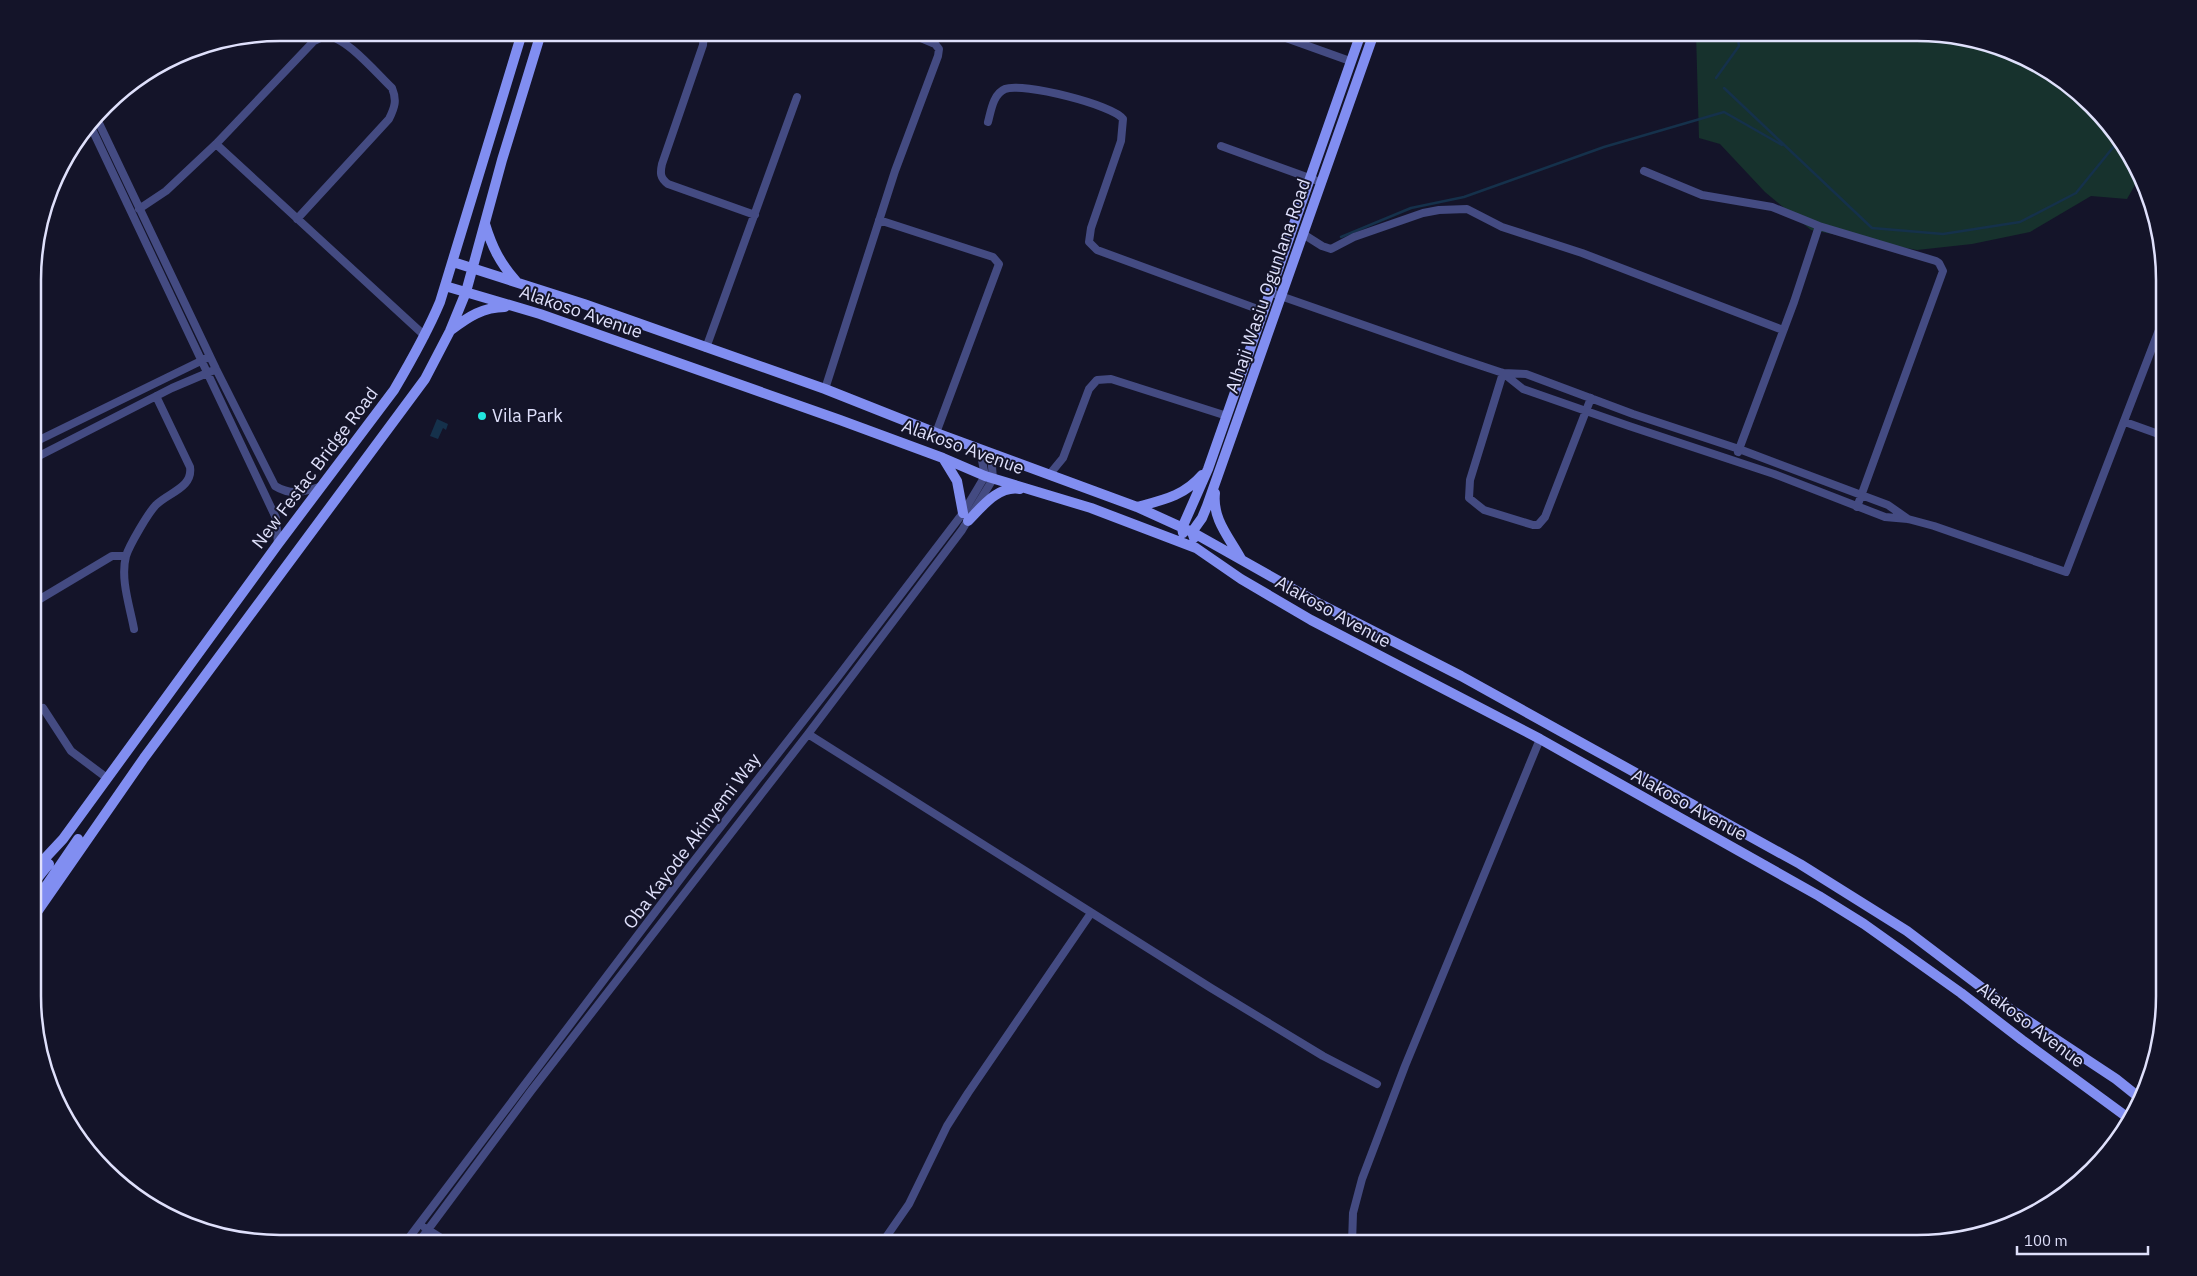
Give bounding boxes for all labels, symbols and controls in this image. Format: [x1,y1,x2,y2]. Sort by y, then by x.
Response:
street label: Alhaji Wasiu Ogunlana Road [1220,176,1315,396]
street label: Alakoso Avenue [517,280,646,343]
street label: New Festac Bridge Road [246,382,383,553]
place label: Vila Park [492,404,563,427]
marker: Vila Park [476,410,488,422]
street label: Alakoso Avenue [899,414,1028,479]
street label: Alakoso Avenue [1271,570,1395,653]
street label: Oba Kayode Akinyemi Way [618,748,765,933]
street label: Alakoso Avenue [1627,763,1751,846]
street label: Alakoso Avenue [1973,977,2090,1073]
scale bar [2017,1224,2148,1256]
text: 100 m [2024,1231,2068,1250]

